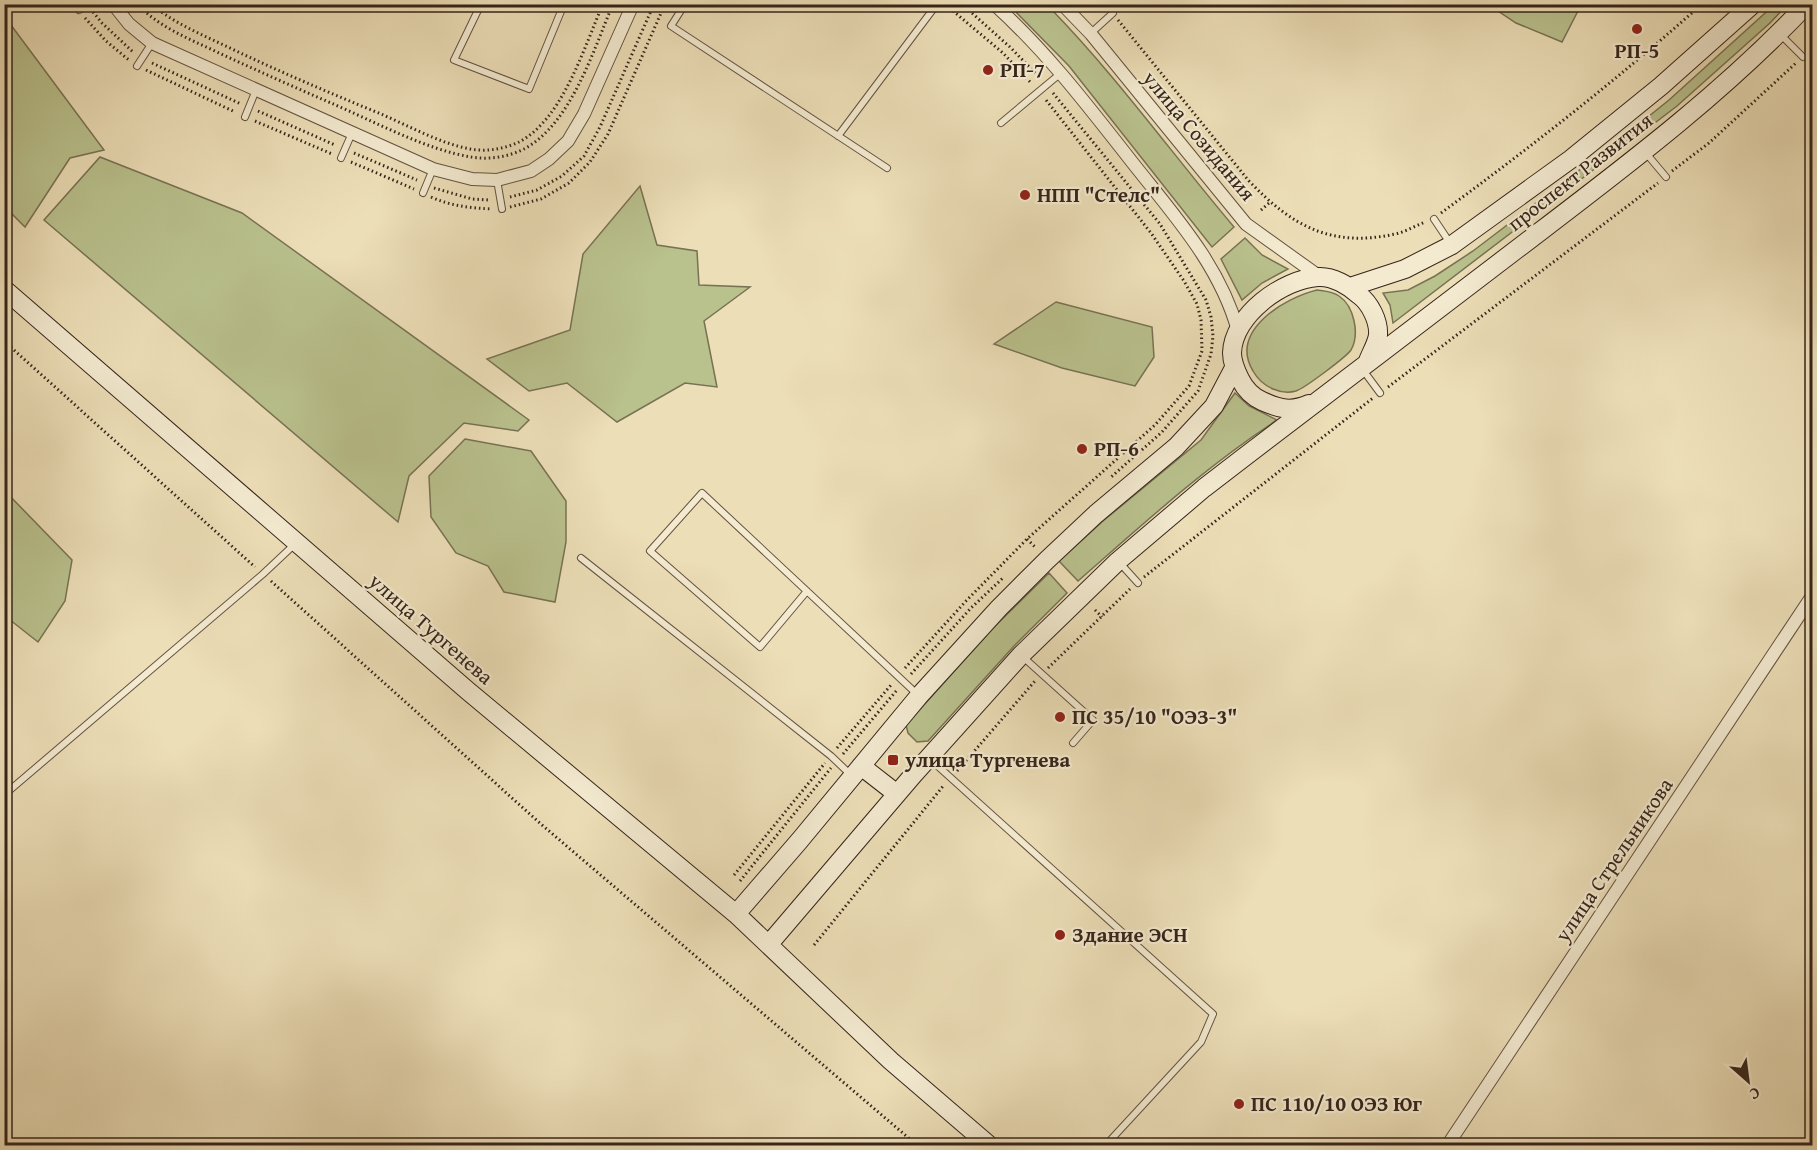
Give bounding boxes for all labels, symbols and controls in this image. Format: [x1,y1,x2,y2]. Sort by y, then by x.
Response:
marker: РП-5 [1630,22,1644,36]
place label: РП-5 [1615,35,1659,66]
place label: РП-7 [1000,54,1045,85]
marker: РП-7 [981,63,995,77]
street label: улица Созидания [1135,63,1263,208]
street label: проспект Развития [1500,105,1659,238]
place label: НПП "Стелс" [1037,179,1160,210]
marker: НПП "Стелс" [1018,188,1032,202]
place label: РП-6 [1094,433,1139,464]
marker: РП-6 [1075,442,1089,456]
street label: улица Тургенева [361,565,500,692]
place label: ПС 35/10 "ОЭЗ-3" [1072,701,1237,732]
marker: ПС 35/10 "ОЭЗ-3" [1053,710,1067,724]
place label: улица Тургенева [904,744,1071,775]
marker: улица Тургенева [886,753,900,767]
street label: улица Стрельникова [1546,771,1680,949]
place label: Здание ЭСН [1072,919,1188,950]
marker: Здание ЭСН [1053,928,1067,942]
north arrow [1718,1051,1778,1111]
text: С [1745,1082,1765,1107]
place label: ПС 110/10 ОЭЗ Юг [1251,1088,1422,1119]
marker: ПС 110/10 ОЭЗ Юг [1232,1097,1246,1111]

